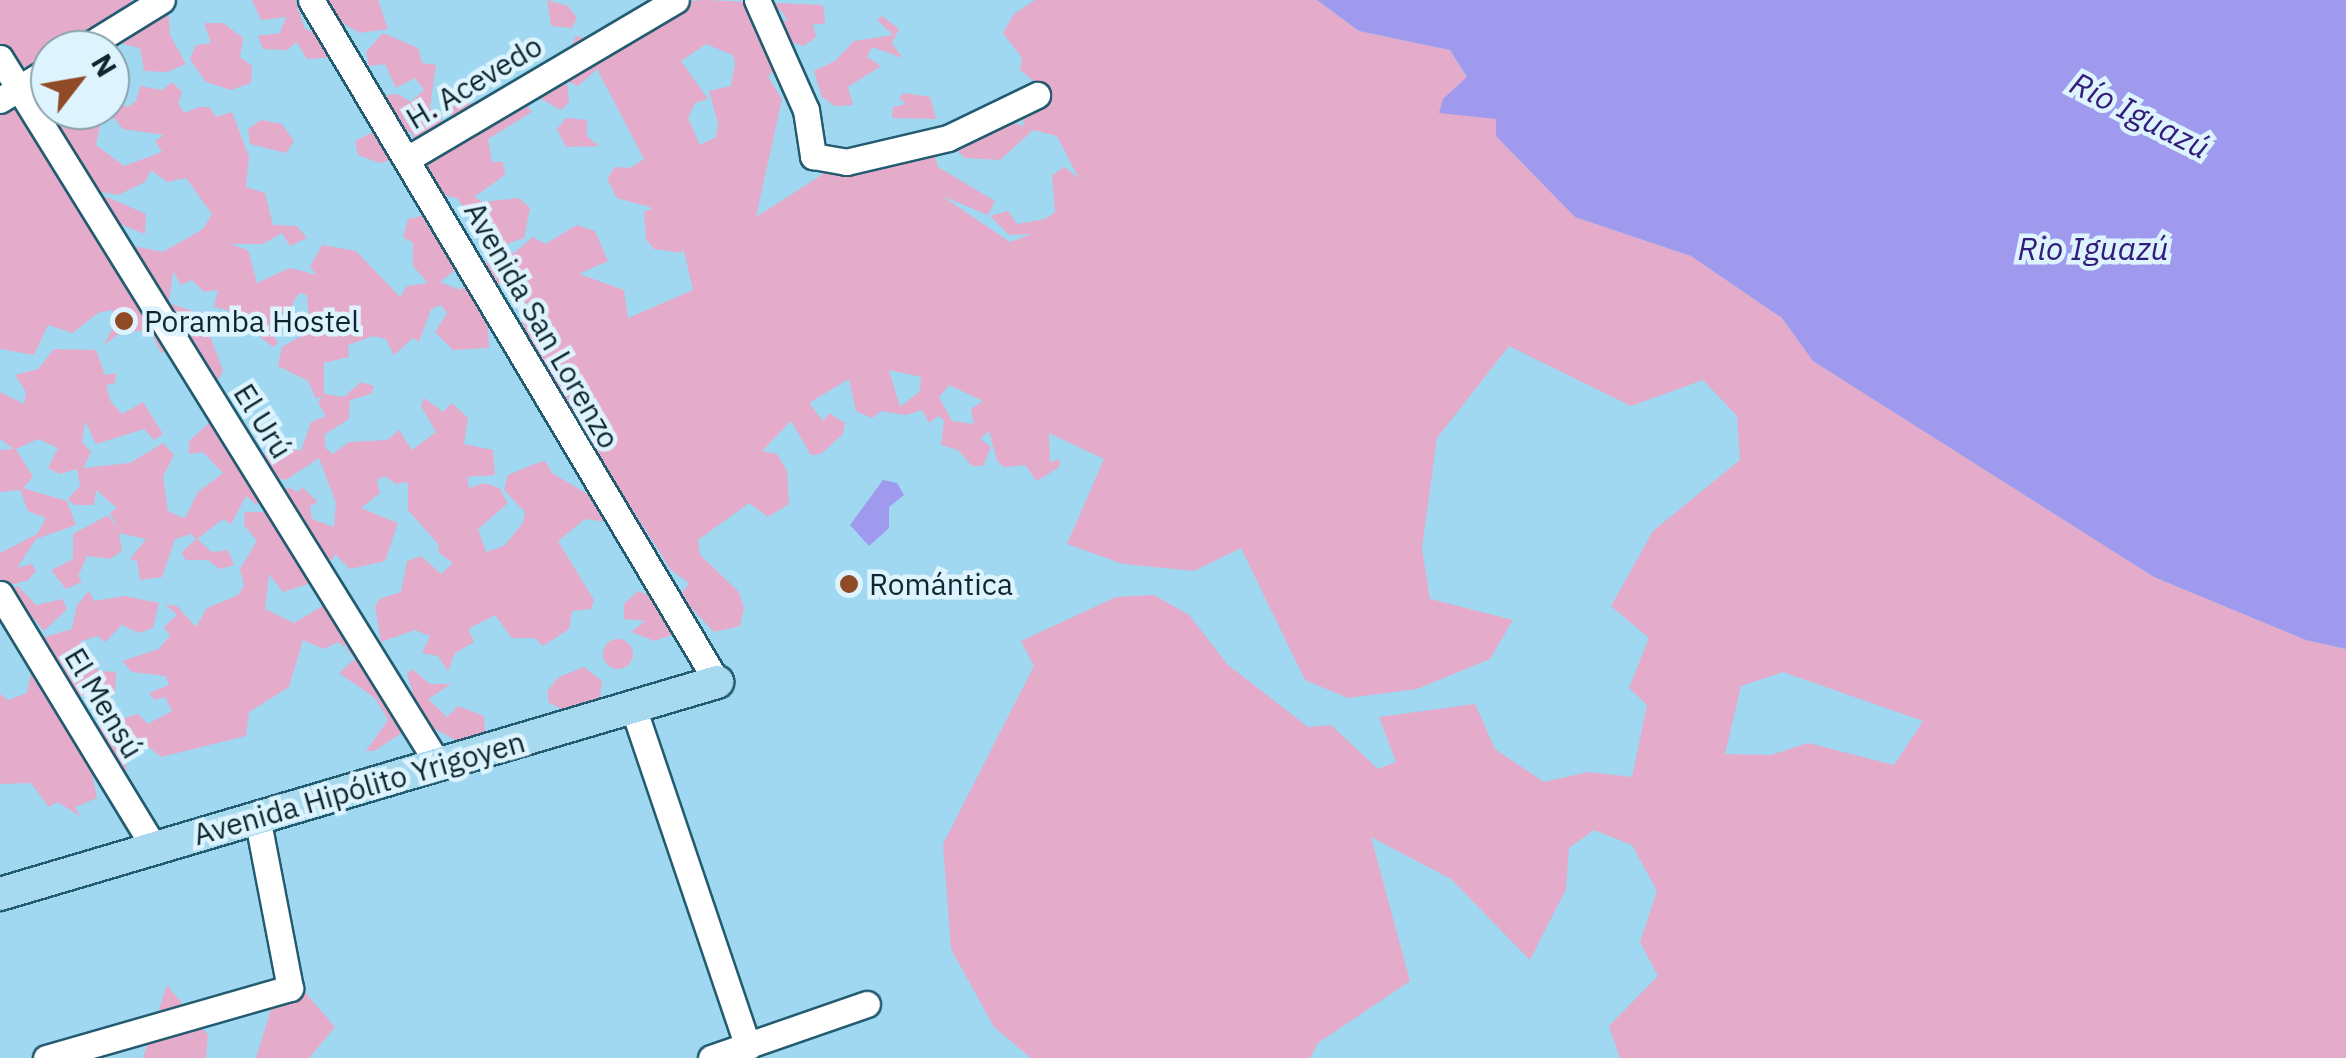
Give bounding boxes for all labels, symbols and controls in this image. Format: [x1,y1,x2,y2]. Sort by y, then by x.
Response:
street label: H. Acevedo [400,27,548,137]
north arrow [30,30,130,130]
text: N [83,47,126,84]
water label: Río Iguazú [2064,64,2216,166]
street label: Avenida San Lorenzo [457,195,627,455]
water label: Rio Iguazú [2017,229,2169,267]
place label: Poramba Hostel [144,303,359,339]
marker: Poramba Hostel [113,310,135,332]
street label: El Urú [226,377,300,465]
place label: Romántica [869,566,1013,602]
marker: Romántica [838,573,860,595]
street label: El Mensú [57,641,151,765]
street label: Avenida Hipólito Yrigoyen [189,723,529,853]

